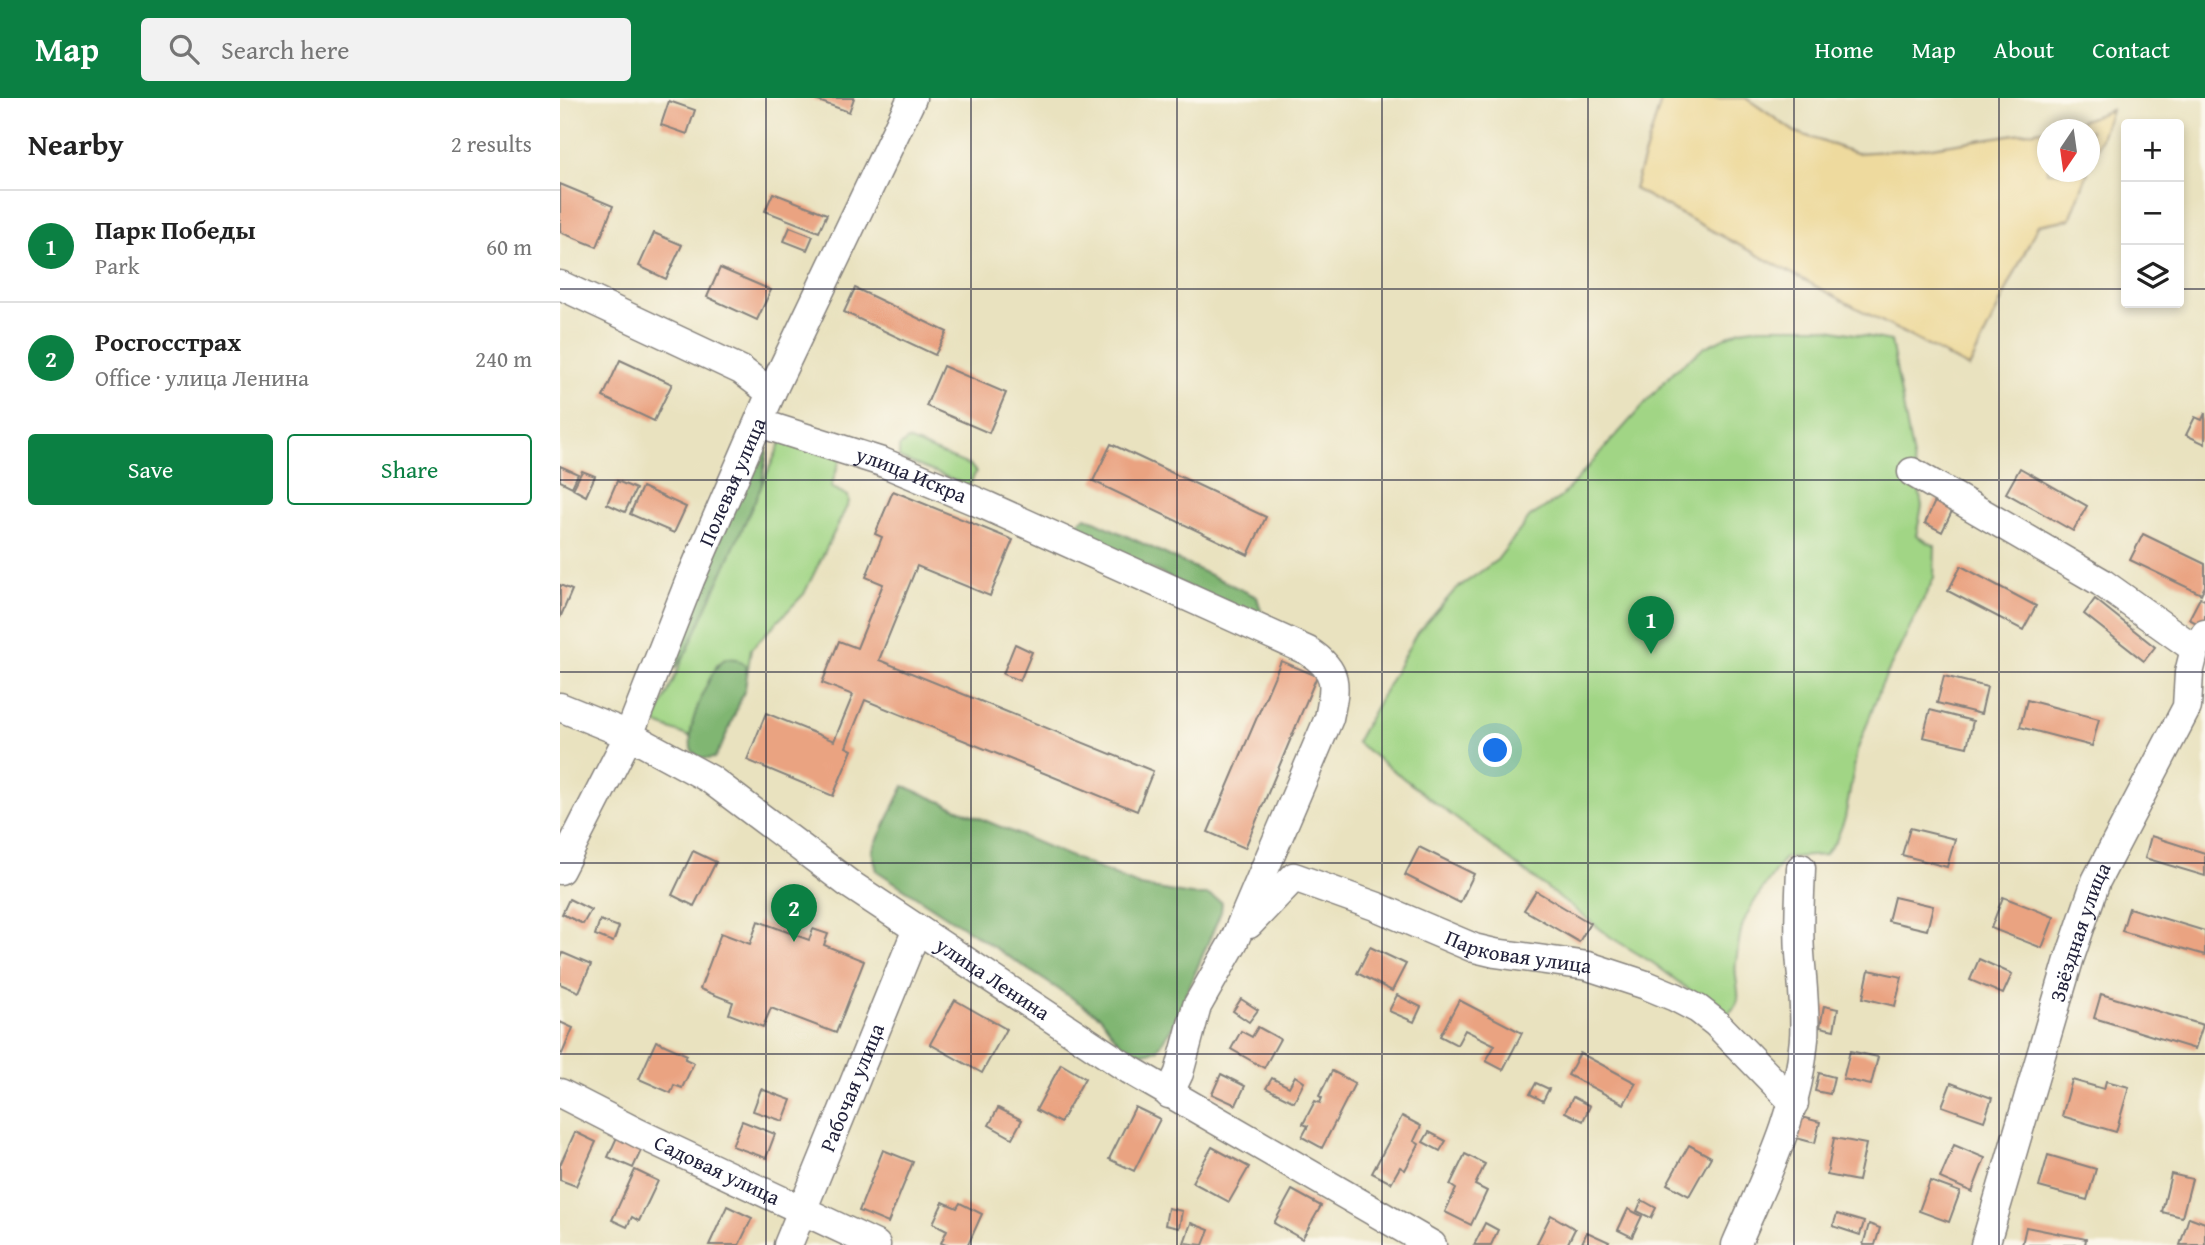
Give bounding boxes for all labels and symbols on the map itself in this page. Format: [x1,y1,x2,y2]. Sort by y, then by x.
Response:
north arrow [2037,119,2100,182]
street label: Полевая улица [690,412,774,551]
street label: улица Искра [851,438,972,511]
pin: 1 [1628,596,1674,654]
your location [1478,733,1512,767]
street label: Звёздная улица [2042,857,2118,1005]
pin: 2 [771,884,817,942]
street label: Парковая улица [1440,922,1593,981]
street label: улица Ленина [929,929,1056,1028]
street label: Рабочая улица [812,1019,892,1156]
street label: Садовая улица [649,1127,785,1213]

